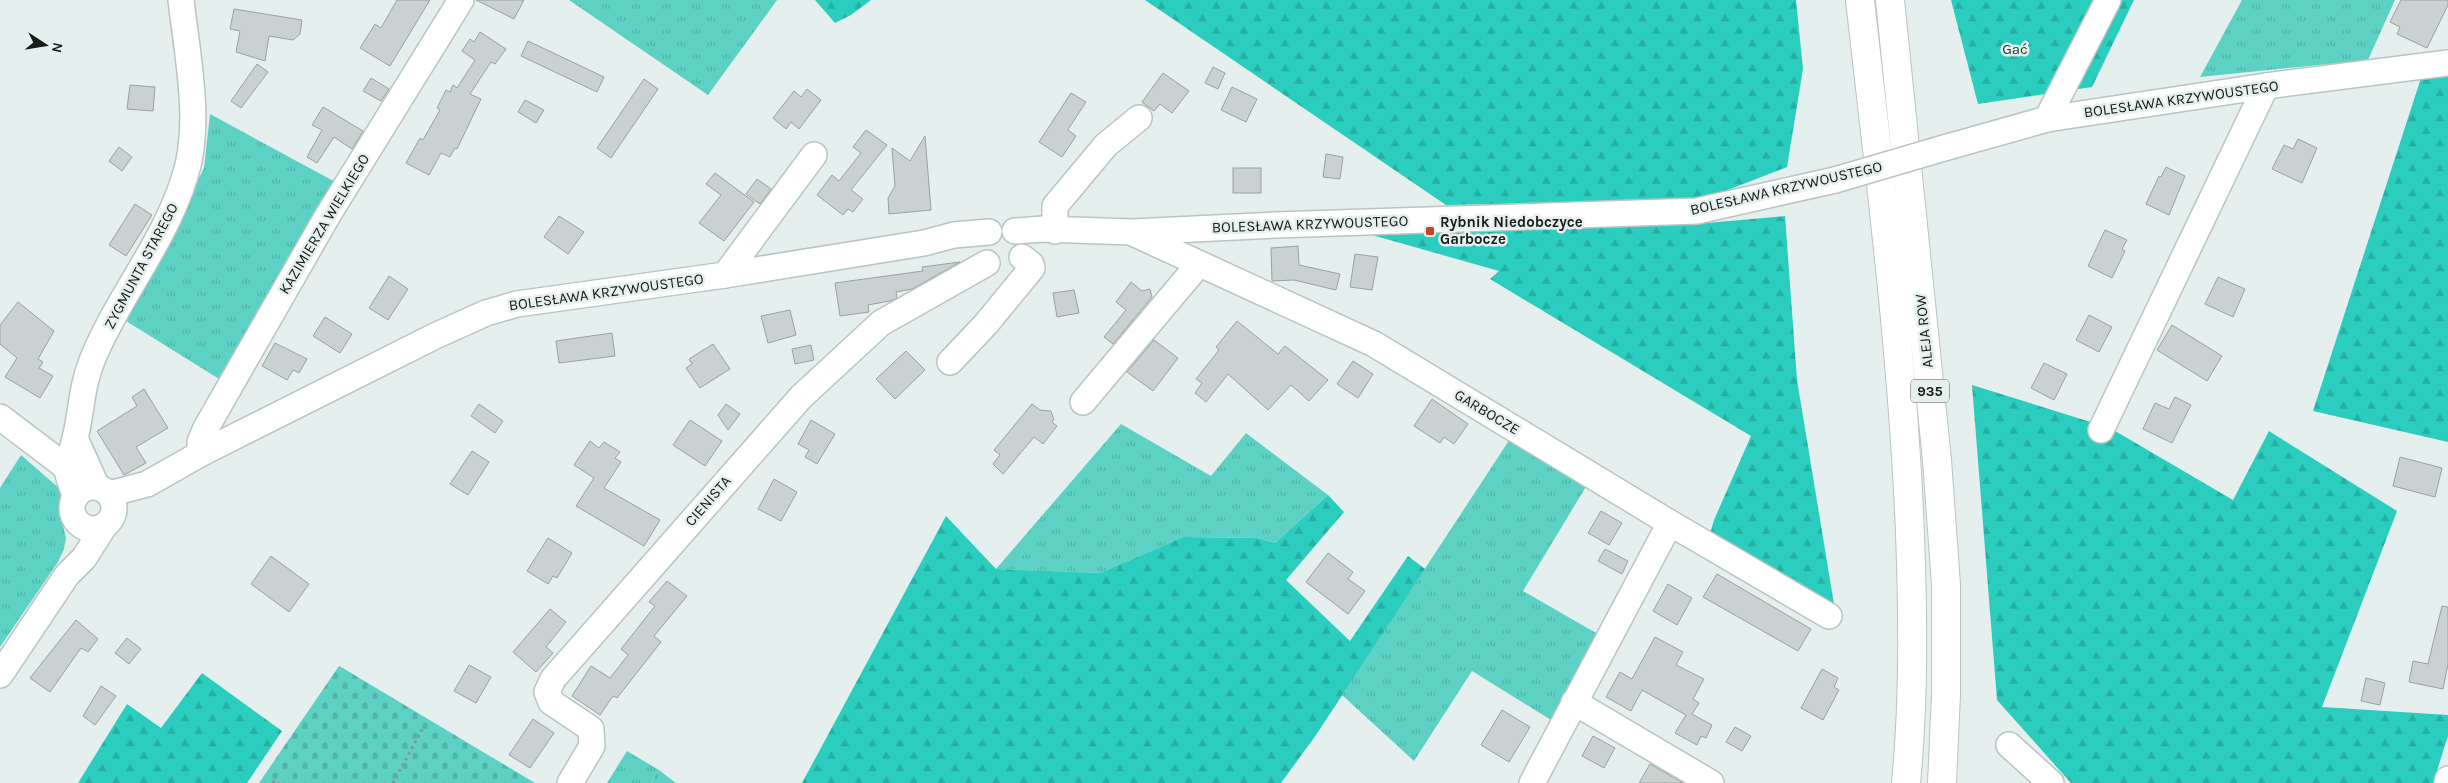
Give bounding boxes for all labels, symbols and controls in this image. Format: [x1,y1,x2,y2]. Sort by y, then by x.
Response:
north arrow [20,20,70,70]
park label: Gać [2002,40,2028,58]
text: N [48,41,67,54]
street label: BOLESŁAWA KRZYWOUSTEGO [2082,76,2280,122]
street label: KAZIMIERZA WIELKIEGO [275,151,373,297]
street label: BOLESŁAWA KRZYWOUSTEGO [1688,157,1884,219]
street label: ZYGMUNTA STAREGO [100,200,182,332]
street label: BOLESŁAWA KRZYWOUSTEGO [1212,212,1408,236]
place label: Rybnik Niedobczyce Garbocze [1440,213,1583,248]
marker: Rybnik Niedobczyce Garbocze [1424,225,1436,237]
street label: BOLESŁAWA KRZYWOUSTEGO [507,269,705,315]
street label: ALEJA ROW [1911,292,1937,369]
road number: 935 [1911,380,1949,402]
street label: GARBOCZE [1451,385,1523,439]
street label: CIENISTA [681,472,735,530]

